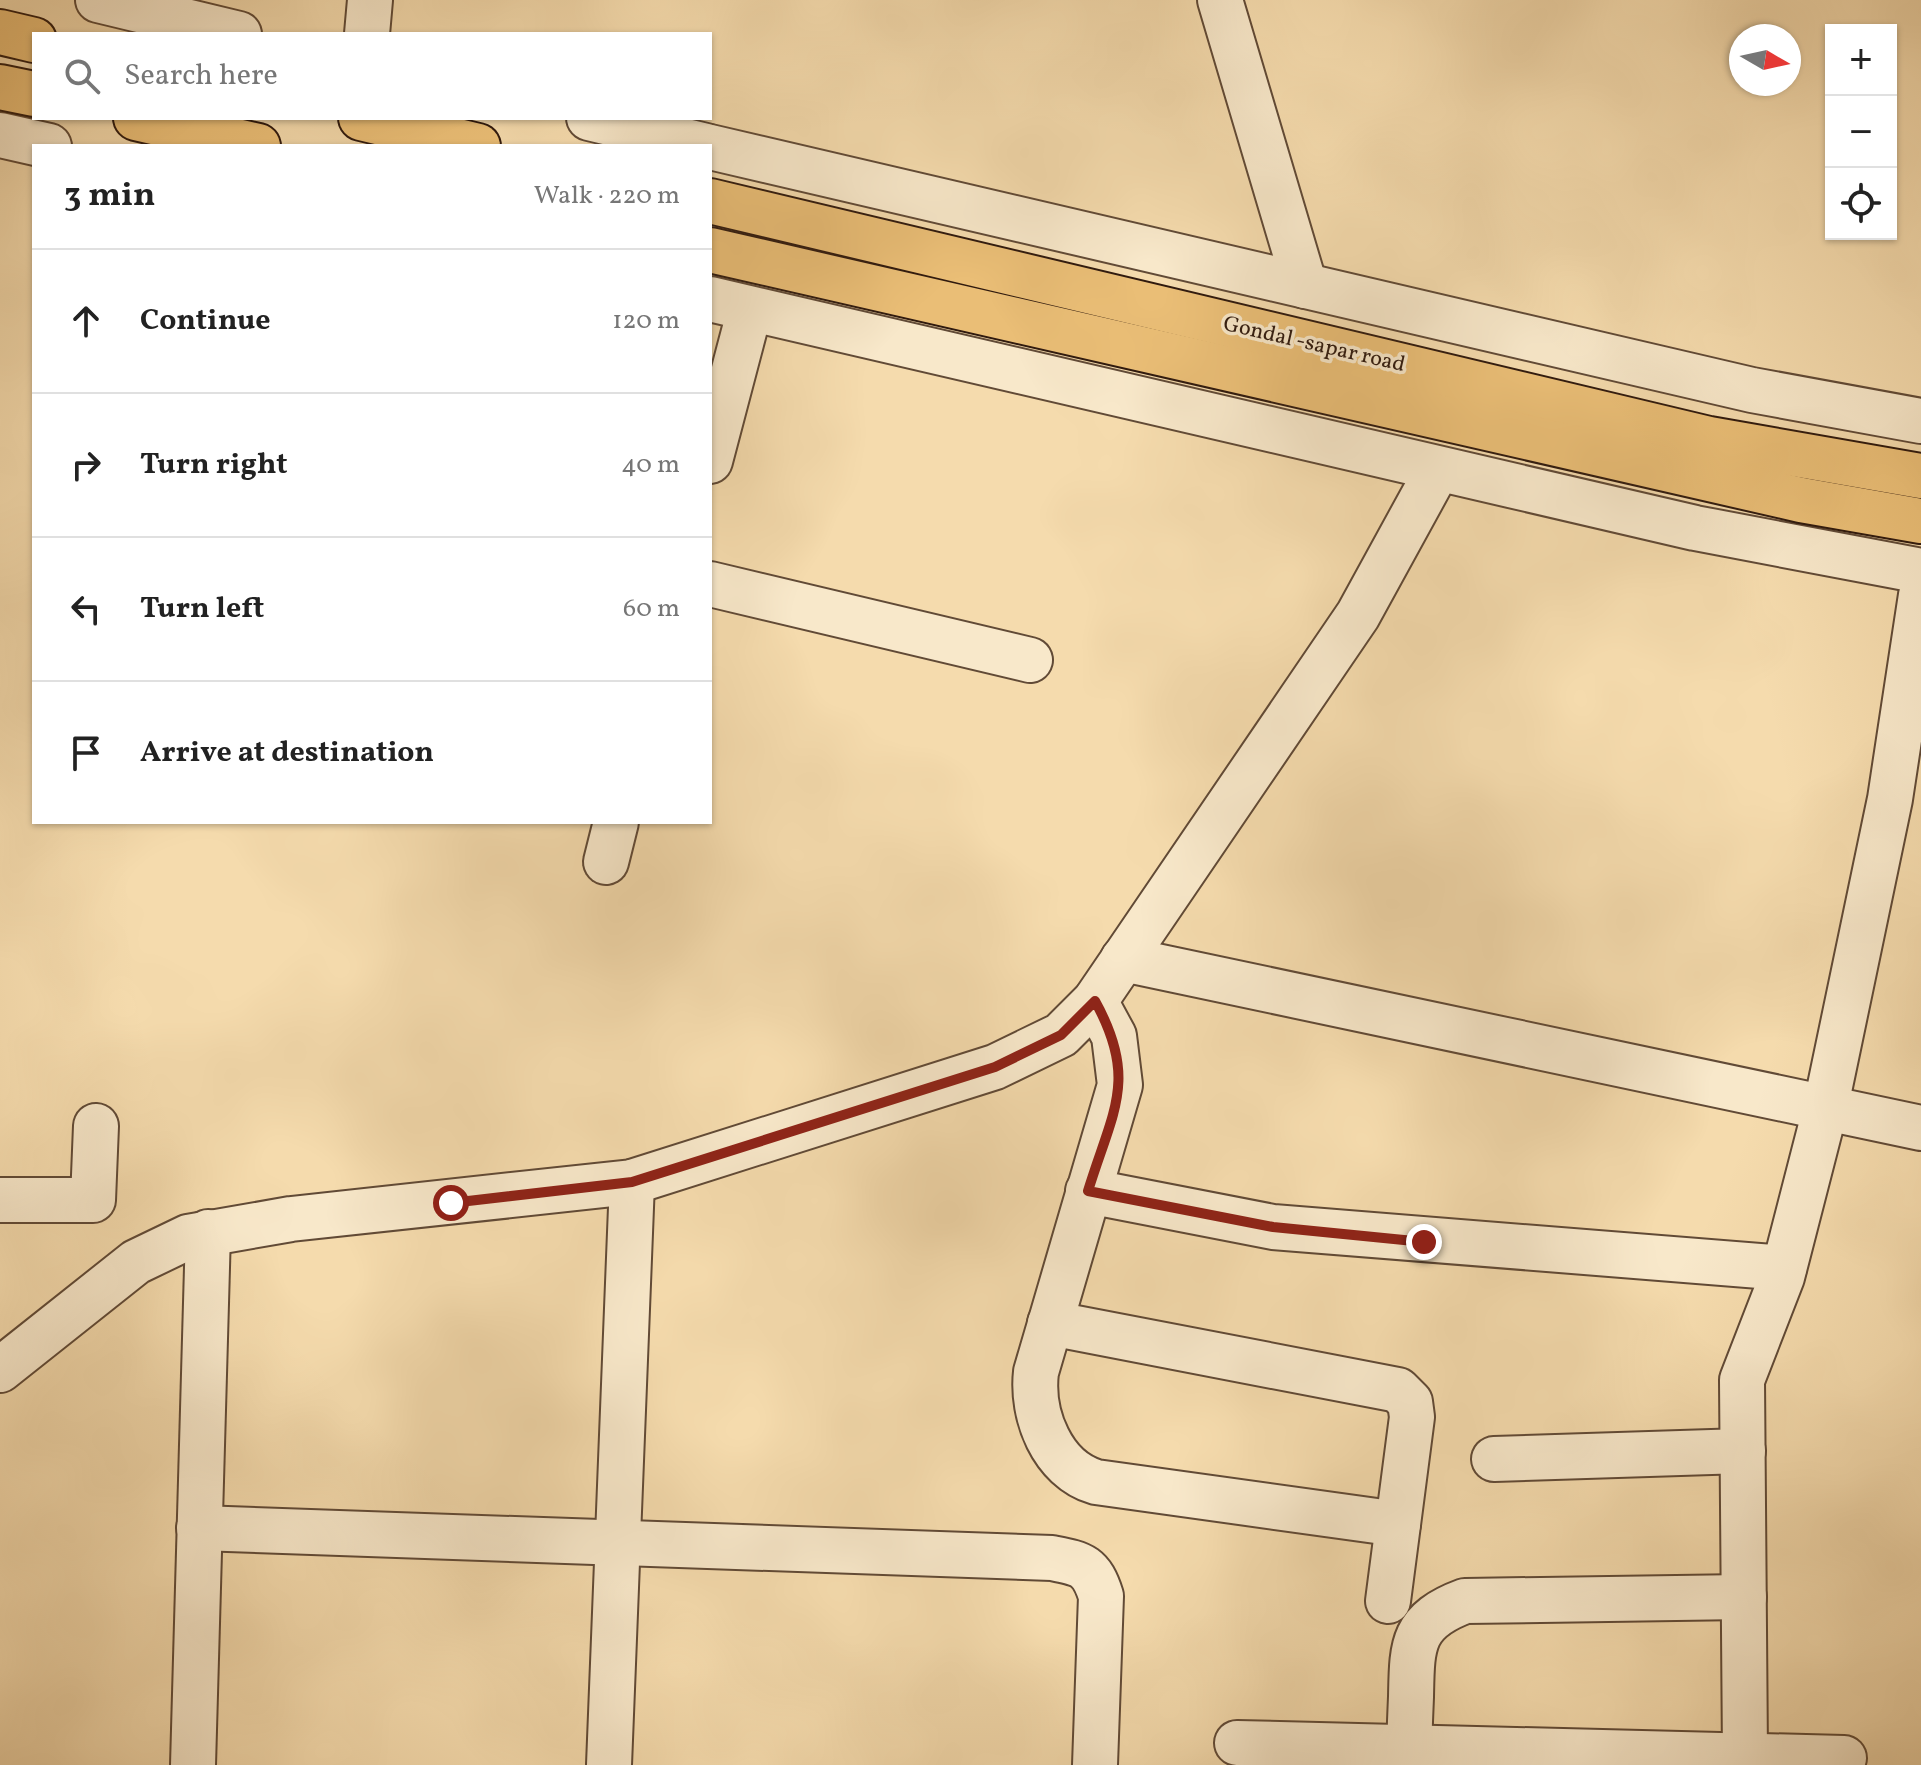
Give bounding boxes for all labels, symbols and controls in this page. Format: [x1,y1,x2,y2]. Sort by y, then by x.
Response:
north arrow [1729,24,1801,96]
map controls [1825,24,1897,240]
button: + [1825,24,1897,96]
search box [32,32,712,120]
icon: search [60,54,104,98]
text: Search here [124,55,278,97]
button: − [1825,96,1897,168]
button: locate [1825,168,1897,240]
text: 3 min [64,173,155,220]
text: Walk · 220 m [534,178,680,214]
icon: ahead [64,299,108,343]
text: Continue [140,300,271,342]
text: 120 m [612,303,680,339]
street label: Gondal -sapar road [1220,309,1408,381]
icon: right [64,443,108,487]
text: Turn right [140,444,288,486]
text: 40 m [621,447,680,483]
icon: left [64,587,108,631]
text: Turn left [140,588,264,630]
text: 60 m [623,591,680,627]
icon: arrive [64,731,108,775]
text: Arrive at destination [140,732,434,774]
route start [433,1185,469,1221]
route end [1406,1224,1442,1260]

